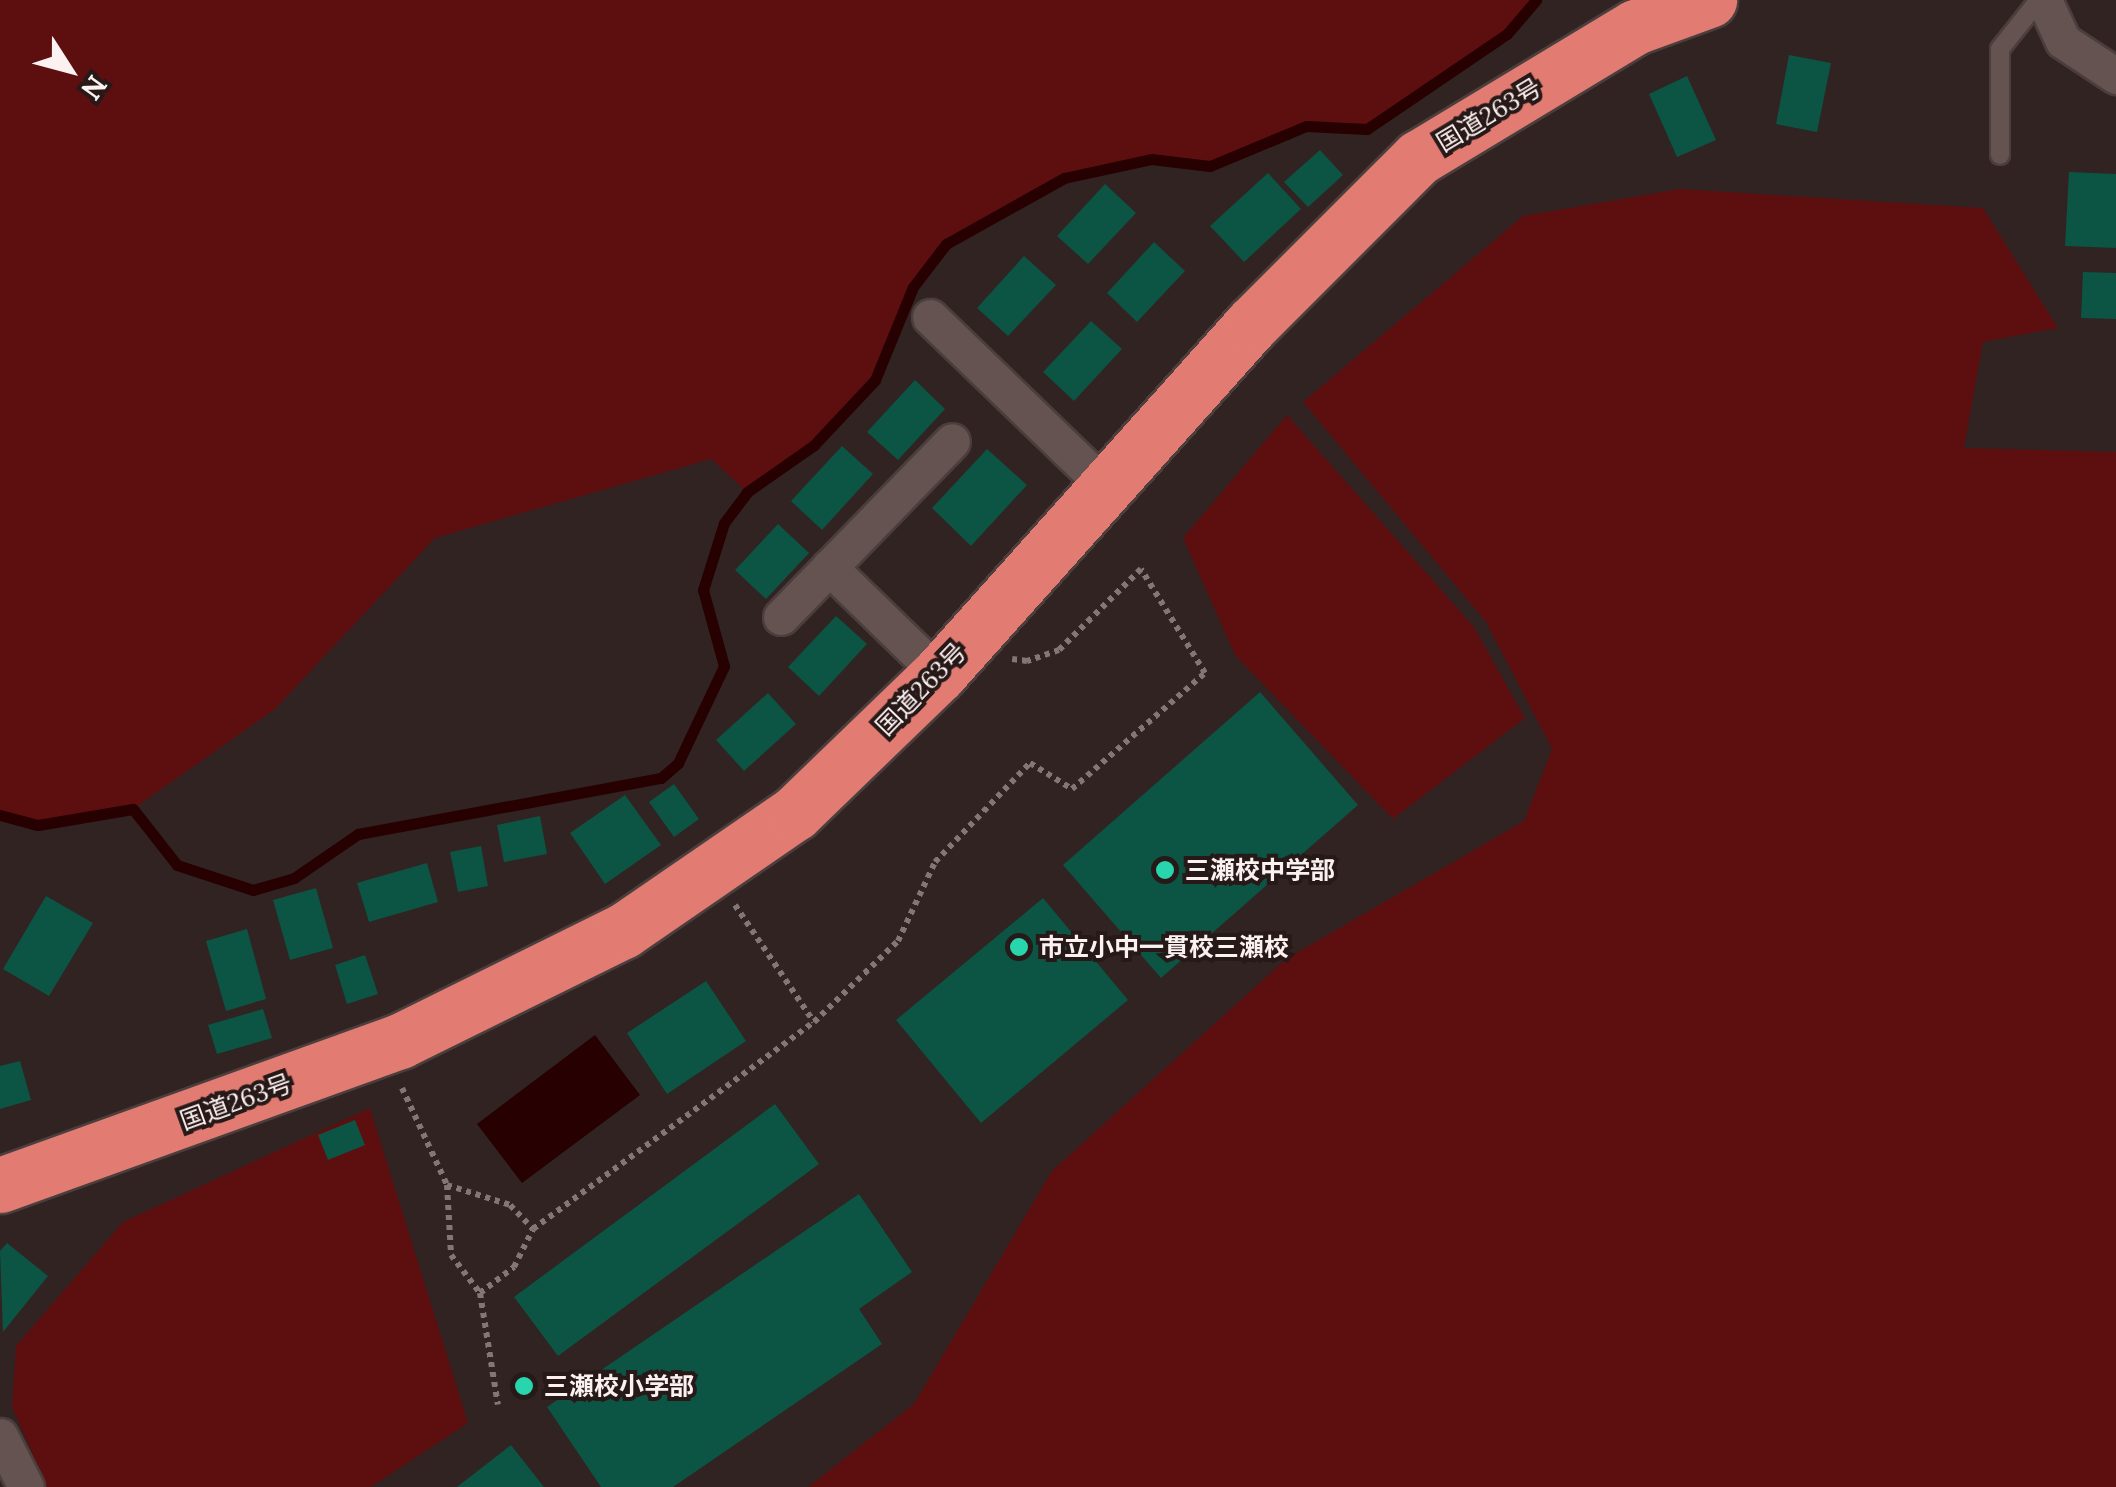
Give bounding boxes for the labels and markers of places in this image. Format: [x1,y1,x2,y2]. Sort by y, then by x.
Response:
place label: 三瀬校中学部 [1185,855,1335,885]
marker: 三瀬校中学部 [1154,859,1176,881]
place label: 市立小中一貫校三瀬校 [1039,932,1289,962]
marker: 市立小中一貫校三瀬校 [1008,936,1030,958]
place label: 三瀬校小学部 [544,1371,694,1401]
marker: 三瀬校小学部 [513,1375,535,1397]

